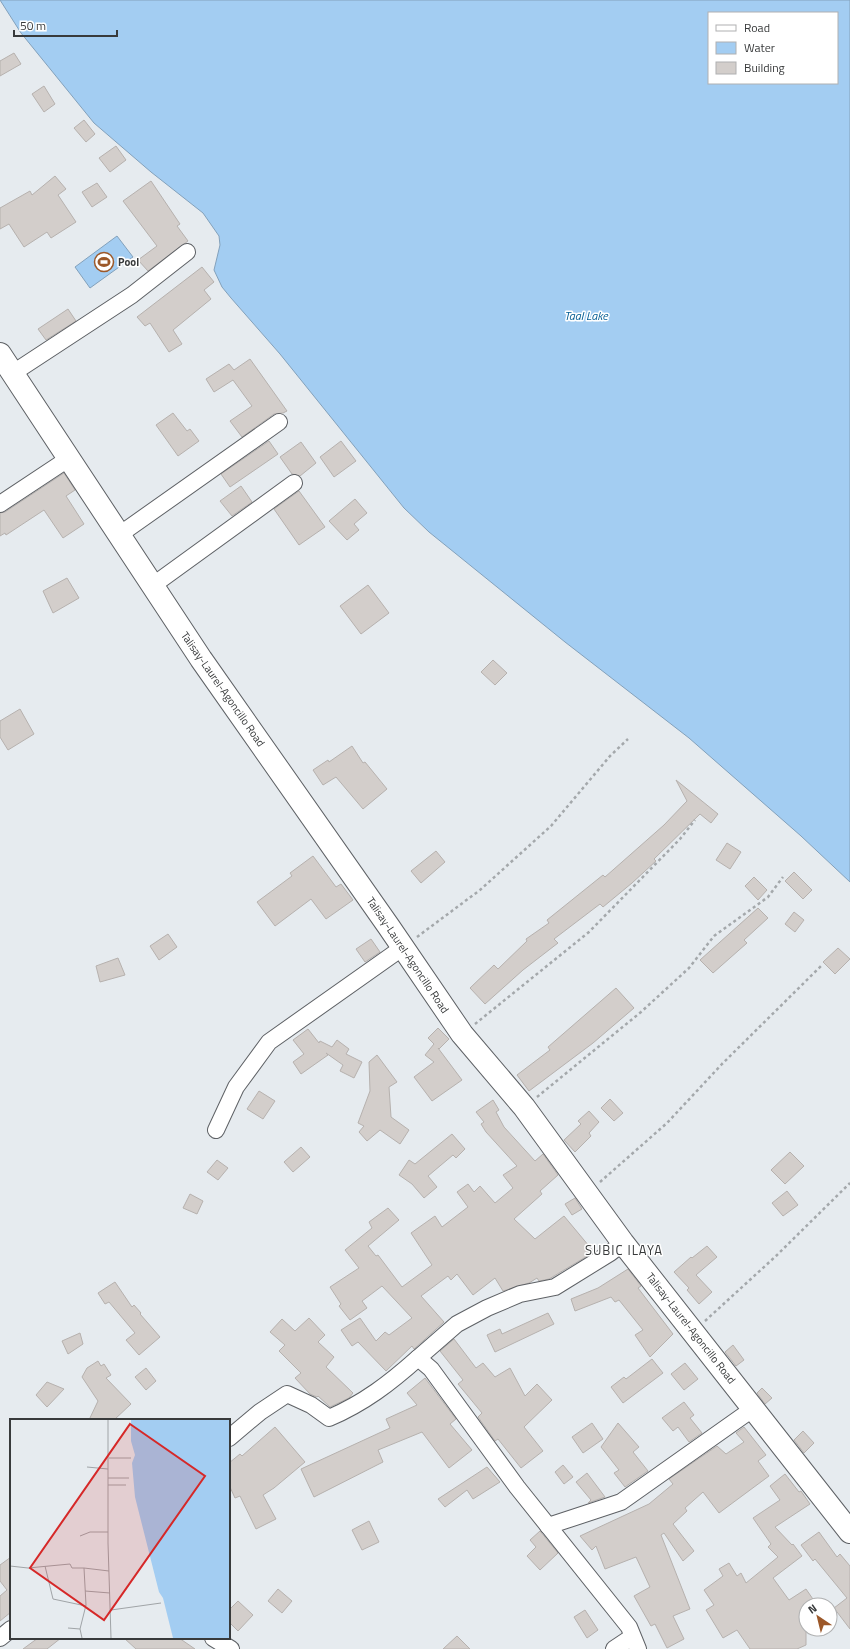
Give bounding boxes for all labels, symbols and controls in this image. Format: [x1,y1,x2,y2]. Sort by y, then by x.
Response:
scale bar [14,12,117,38]
legend [708,12,838,84]
text: 50 m [20,16,46,35]
text: Road [744,18,770,37]
text: Water [744,38,775,57]
text: Building [744,58,785,77]
sports icon: Pool [93,251,115,273]
place label: Pool [118,254,139,270]
water label: Taal Lake [564,306,609,325]
street label: Talisay-Laurel-Agoncillo Road [177,628,269,750]
street label: Talisay-Laurel-Agoncillo Road [363,894,453,1016]
district label: SUBIC ILAYA [585,1240,663,1260]
street label: Talisay-Laurel-Agoncillo Road [642,1269,740,1387]
inset map [10,1419,230,1639]
north arrow [798,1597,838,1637]
text: N [805,1600,820,1618]

